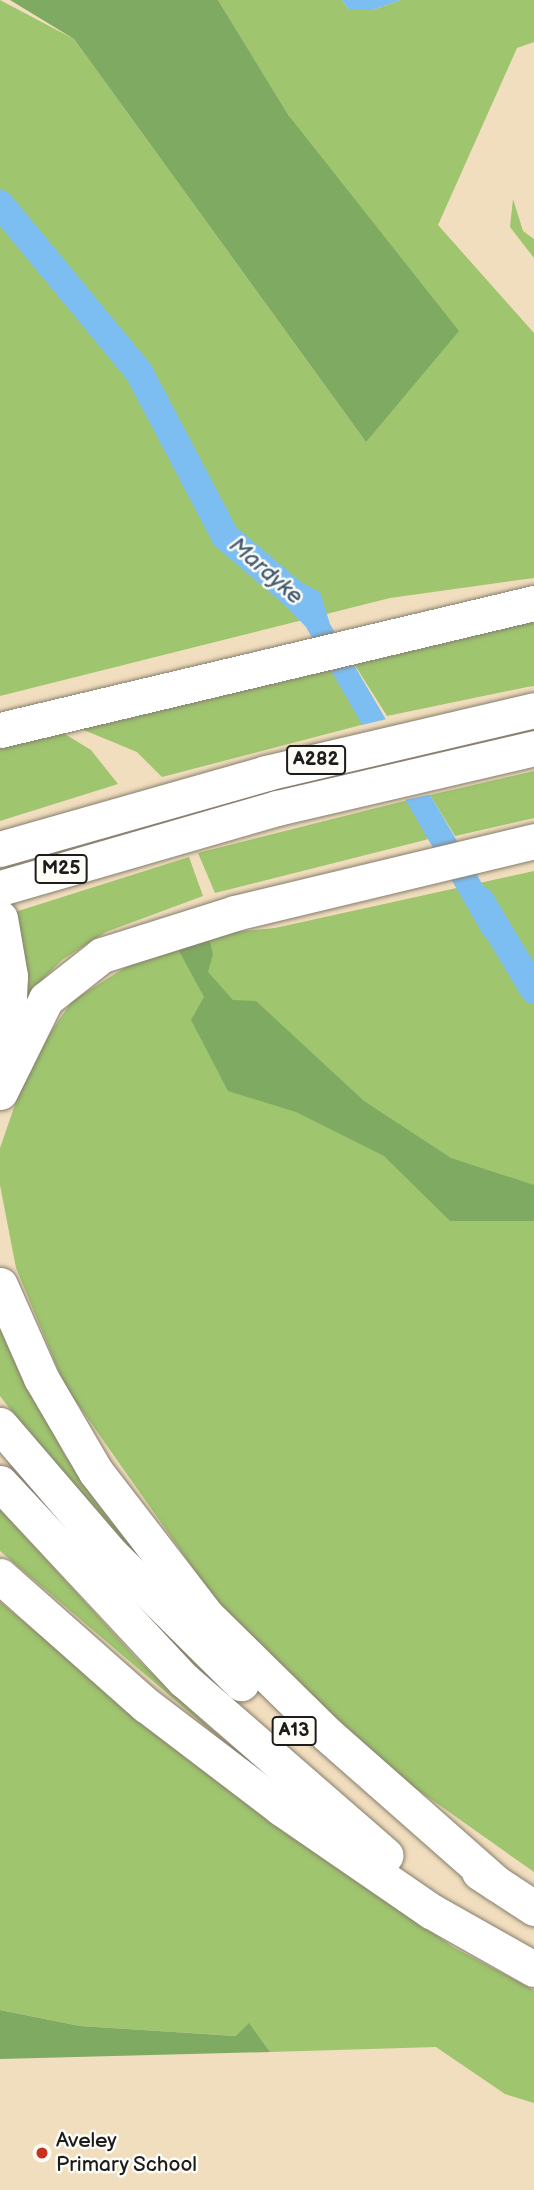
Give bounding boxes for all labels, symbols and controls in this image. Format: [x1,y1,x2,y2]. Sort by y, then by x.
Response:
water label: Mardyke [224,532,308,610]
road number: A282 [284,744,348,776]
road number: M25 [33,854,89,884]
road number: A13 [271,1716,317,1746]
place label: Aveley Primary School [56,2128,199,2178]
marker: Aveley Primary School [34,2145,50,2161]

